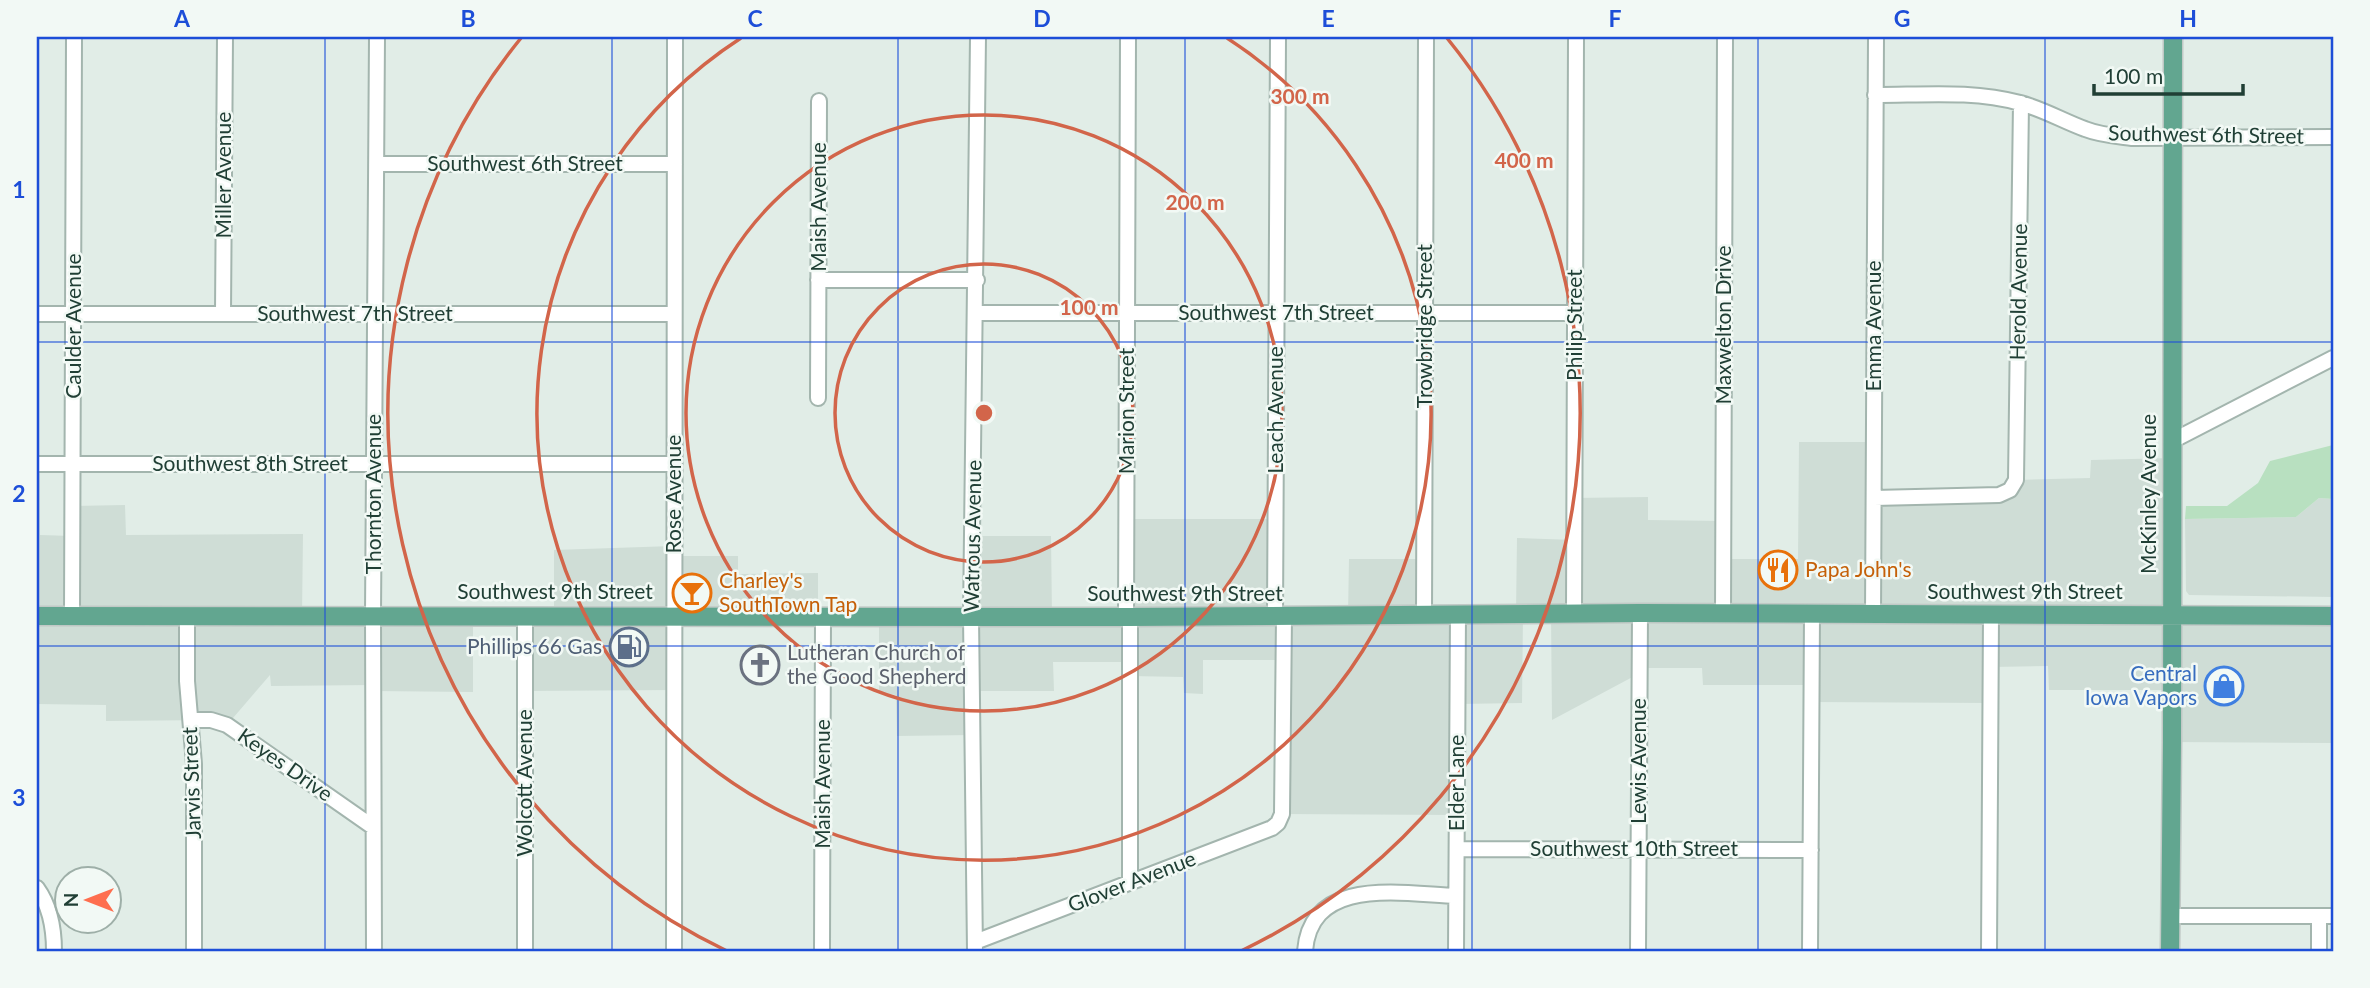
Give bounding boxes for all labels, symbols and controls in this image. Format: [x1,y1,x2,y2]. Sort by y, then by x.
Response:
text: A [173,4,191,32]
text: B [460,4,476,32]
text: C [747,4,763,32]
text: D [1033,4,1051,32]
text: E [1321,4,1335,32]
text: F [1608,4,1622,32]
text: G [1894,4,1910,32]
text: H [2179,4,2197,32]
scale bar [2094,52,2242,96]
text: 100 m [2104,63,2163,88]
text: 300 m [1270,83,1330,108]
street label: Miller Avenue [210,112,235,238]
street label: Southwest 6th Street [2108,119,2305,148]
street label: Maish Avenue [805,142,830,272]
text: 400 m [1494,147,1554,172]
street label: Southwest 6th Street [427,150,623,175]
text: 1 [12,175,26,203]
text: 200 m [1165,189,1225,214]
street label: Herold Avenue [2004,223,2031,361]
street label: Trowbridge Street [1411,243,1436,408]
street label: Maxwelton Drive [1710,245,1735,405]
street label: Caulder Avenue [60,253,85,399]
street label: Emma Avenue [1860,260,1885,392]
street label: Philip Street [1561,269,1586,381]
text: 100 m [1059,294,1119,319]
street label: Southwest 7th Street [1178,299,1374,324]
street label: Southwest 7th Street [257,300,453,325]
street label: Leach Avenue [1262,346,1287,474]
street label: Marion Street [1113,347,1138,474]
centre of rings [972,401,996,425]
street label: Thornton Avenue [360,414,385,574]
street label: McKinley Avenue [2135,414,2160,574]
street label: Rose Avenue [660,435,685,553]
street label: Southwest 8th Street [152,450,348,475]
street label: Watrous Avenue [958,460,985,612]
text: 2 [12,479,26,507]
restaurant icon: Papa John's [1757,549,1799,591]
place label: Papa John's [1805,556,1912,581]
place label: Charley's SouthTown Tap [719,567,857,616]
bar icon: Charley's SouthTown Tap [671,572,713,614]
street label: Southwest 9th Street [457,578,653,603]
street label: Southwest 9th Street [1927,578,2123,603]
street label: Southwest 9th Street [1087,580,1283,605]
fuel station icon: Phillips 66 Gas [608,626,650,668]
place label: Phillips 66 Gas [467,633,602,658]
place label: Lutheran Church of the Good Shepherd [787,639,966,688]
church icon: Lutheran Church of the Good Shepherd [739,644,781,686]
place label: Central Iowa Vapors [2085,660,2197,709]
shop icon: Central Iowa Vapors [2203,665,2245,707]
street label: Lewis Avenue [1625,698,1650,824]
street label: Wolcott Avenue [511,709,536,857]
street label: Maish Avenue [809,719,834,849]
street label: Keyes Drive [234,722,338,806]
street label: Jarvis Street [176,726,205,840]
street label: Elder Lane [1443,735,1468,831]
text: 3 [12,783,26,811]
street label: Southwest 10th Street [1530,835,1738,860]
street label: Glover Avenue [1064,845,1199,916]
north arrow [52,866,122,936]
text: N [59,893,82,907]

